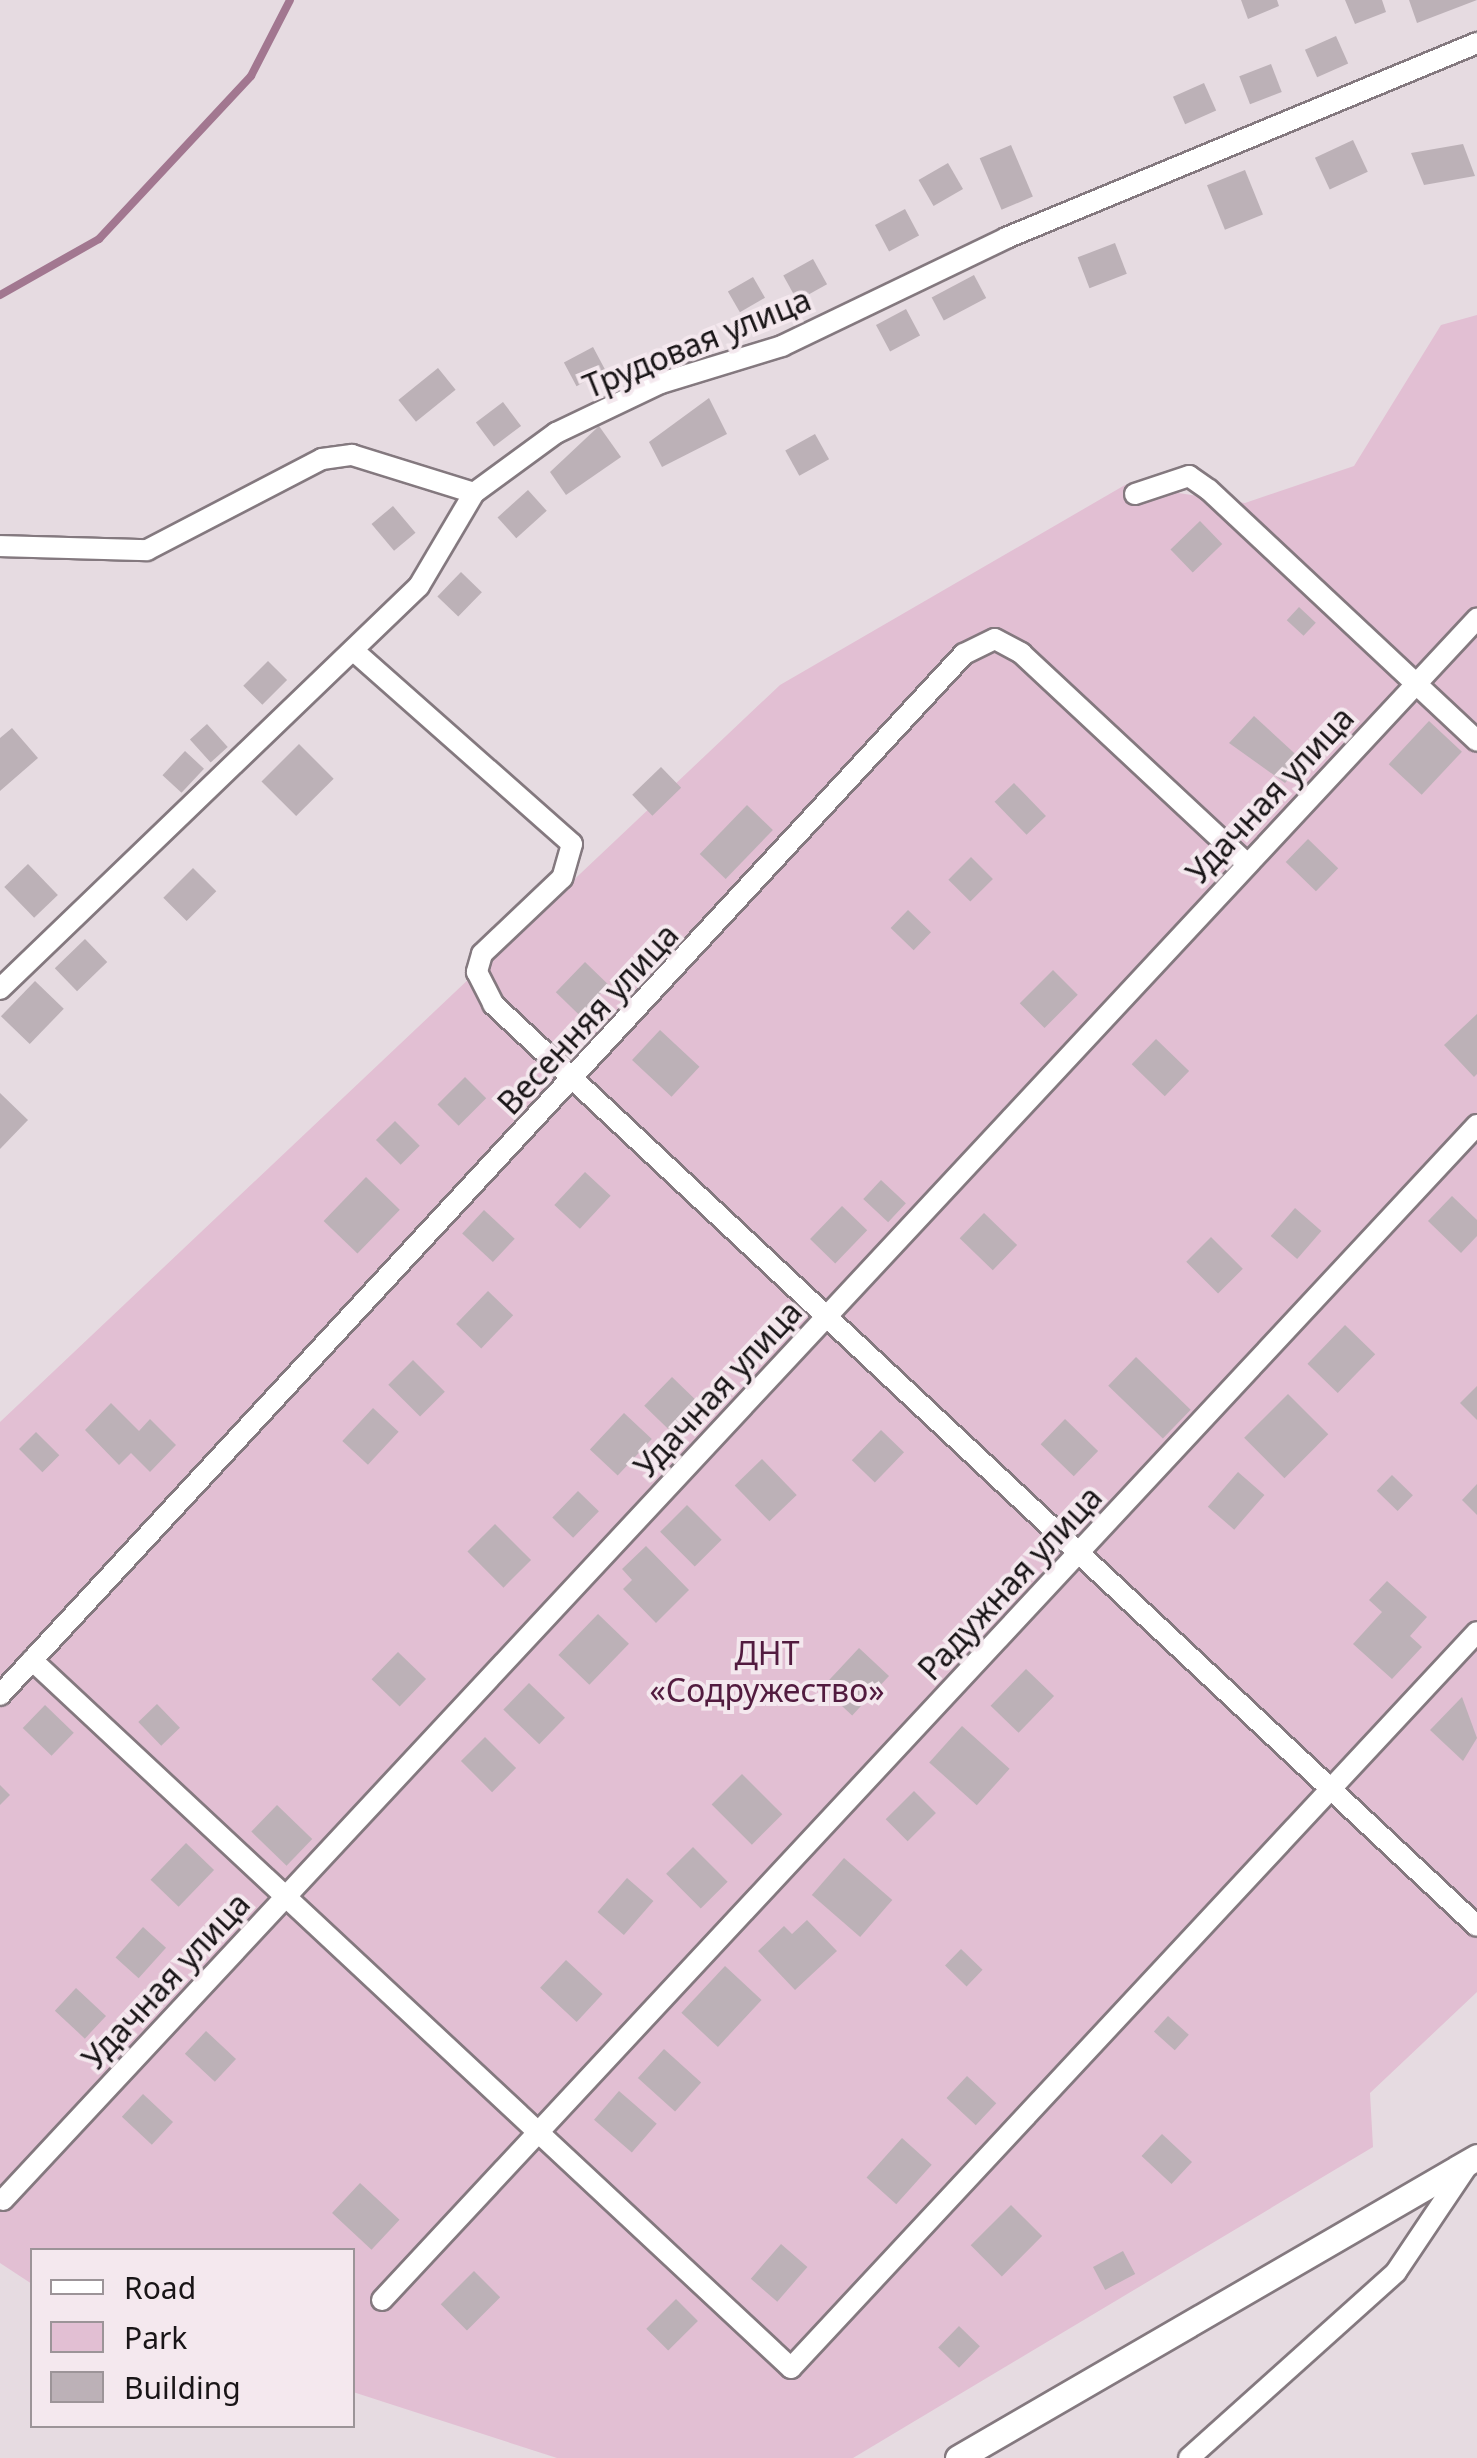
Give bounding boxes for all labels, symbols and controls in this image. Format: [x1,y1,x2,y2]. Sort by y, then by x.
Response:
street label: Трудовая улица [578,280,816,406]
street label: Удачная улица [1178,699,1362,891]
street label: Весенняя улица [490,916,686,1122]
street label: Удачная улица [626,1293,810,1485]
street label: Радужная улица [910,1478,1110,1688]
park label: ДНТ «Содружество» [650,1635,884,1710]
street label: Удачная улица [74,1885,258,2077]
legend [30,2248,355,2428]
text: Road [124,2267,196,2308]
text: Park [124,2317,187,2358]
text: Building [124,2367,241,2408]

